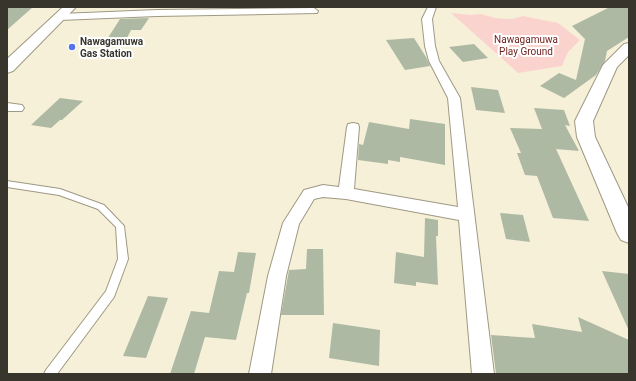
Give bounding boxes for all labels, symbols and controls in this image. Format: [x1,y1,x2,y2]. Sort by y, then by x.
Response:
park label: Nawagamuwa Play Ground [494,34,558,57]
place label: Nawagamuwa Gas Station [80,36,144,59]
marker: Nawagamuwa Gas Station [67,42,77,52]

